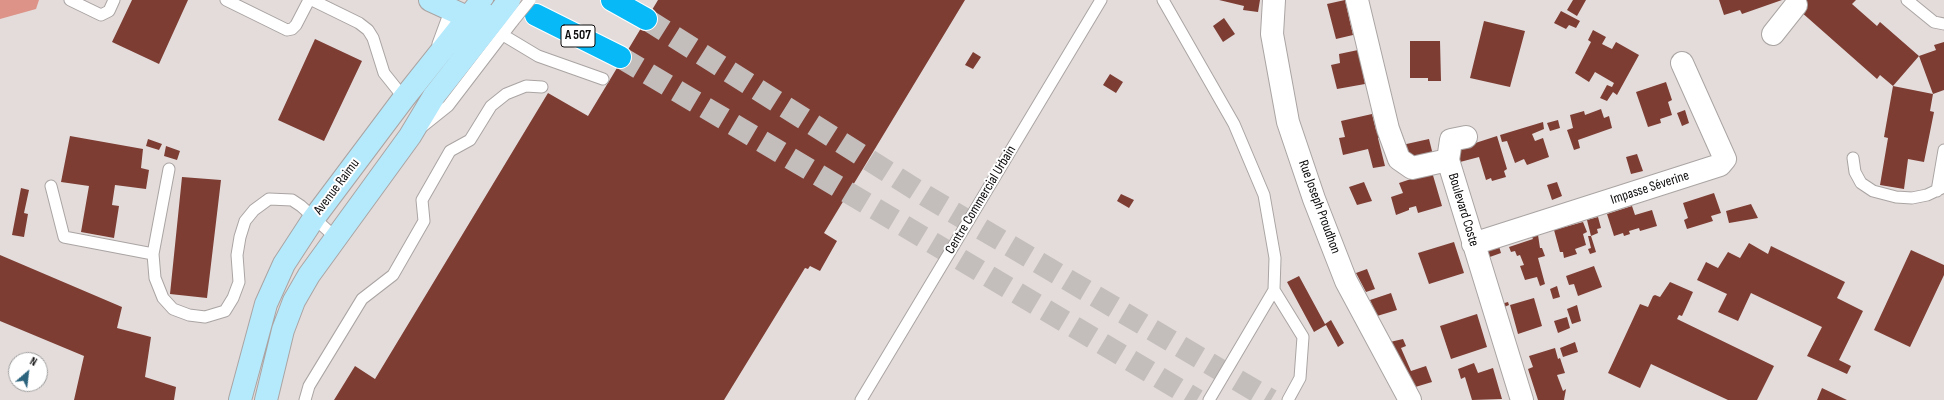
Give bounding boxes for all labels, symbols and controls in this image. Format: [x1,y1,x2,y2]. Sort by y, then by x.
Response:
road number: A 507 [561,25,595,47]
street label: Centre Commercial Urbain [942,143,1020,257]
street label: Avenue Raimu [311,156,363,218]
street label: Rue Joseph Proudhon [1294,158,1344,256]
street label: Impasse Séverine [1609,167,1691,209]
street label: Boulevard Coste [1444,171,1482,249]
north arrow [8,352,48,392]
text: N [28,355,39,369]

